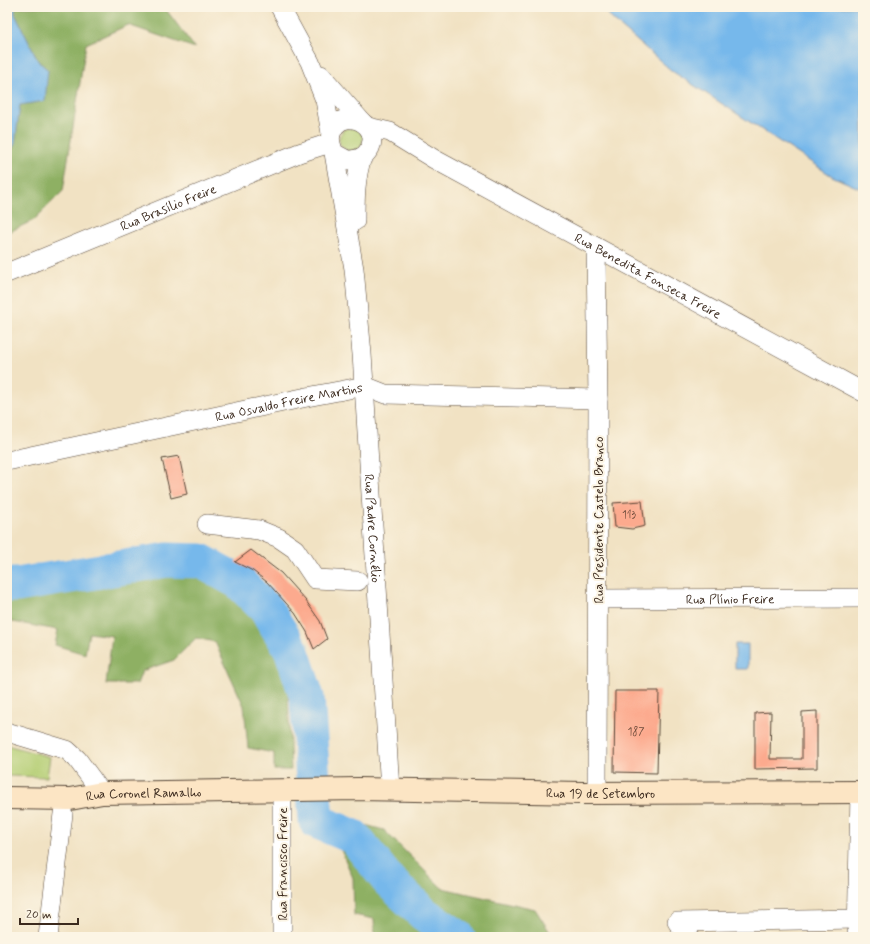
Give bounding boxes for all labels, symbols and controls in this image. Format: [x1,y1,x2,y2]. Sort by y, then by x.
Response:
street label: Rua Brasílio Freire [118,181,219,236]
street label: Rua Benedita Fonseca Freire [571,230,724,323]
street label: Rua Osvaldo Freire Martins [214,380,364,426]
street label: Rua Presidente Castelo Branco [591,436,608,604]
street label: Rua Padre Cornélio [360,474,384,584]
house number: 113 [622,508,637,522]
street label: Rua Plínio Freire [686,591,774,609]
house number: 187 [627,725,645,739]
street label: Rua Coronel Ramalho [85,784,202,806]
street label: Rua 19 de Setembro [546,785,655,803]
street label: Rua Francisco Freire [275,807,292,921]
scale bar [20,900,78,926]
text: 20 m [26,907,52,923]

